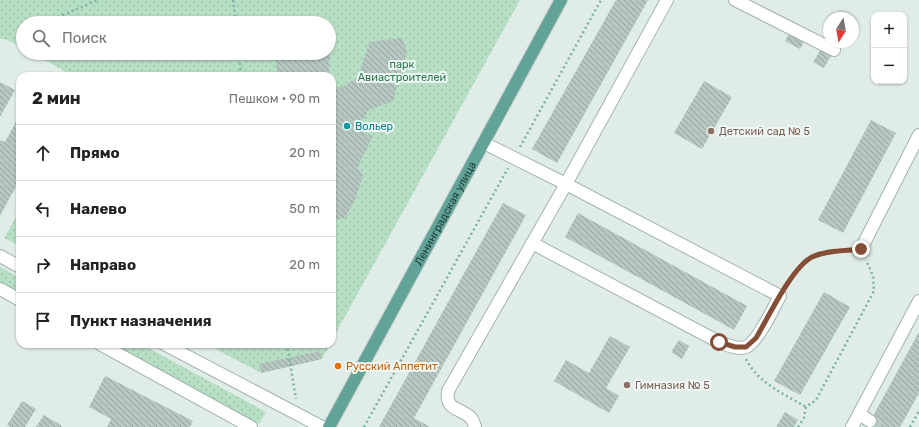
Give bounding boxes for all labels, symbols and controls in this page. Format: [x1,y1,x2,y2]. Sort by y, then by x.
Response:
north arrow [823,12,859,48]
map controls [871,12,907,84]
button: + [871,12,907,48]
search box [16,16,336,60]
icon: search [30,27,52,49]
text: Поиск [62,29,107,47]
button: − [871,48,907,84]
park label: парк Авиастроителей [358,58,446,84]
text: 2 мин [32,88,81,108]
text: Пешком · 90 m [229,91,320,106]
place label: Вольер [355,120,393,133]
marker: Вольер [342,121,352,131]
place label: Детский сад № 5 [719,125,811,138]
marker: Детский сад № 5 [706,126,716,136]
icon: ahead [32,142,54,164]
text: Прямо [70,144,120,162]
text: 20 m [289,145,320,160]
street label: Ленинградская улица [412,159,479,268]
icon: left [32,198,54,220]
text: Налево [70,200,127,218]
text: 50 m [289,201,320,216]
route end [852,240,870,258]
icon: right [32,254,54,276]
text: Направо [70,256,136,274]
text: 20 m [289,257,320,272]
icon: arrive [32,310,54,332]
text: Пункт назначения [70,312,212,330]
route start [710,333,728,351]
place label: Русский Аппетит [346,360,438,373]
marker: Русский Аппетит [333,361,343,371]
place label: Гимназия № 5 [635,379,710,392]
marker: Гимназия № 5 [622,380,632,390]

